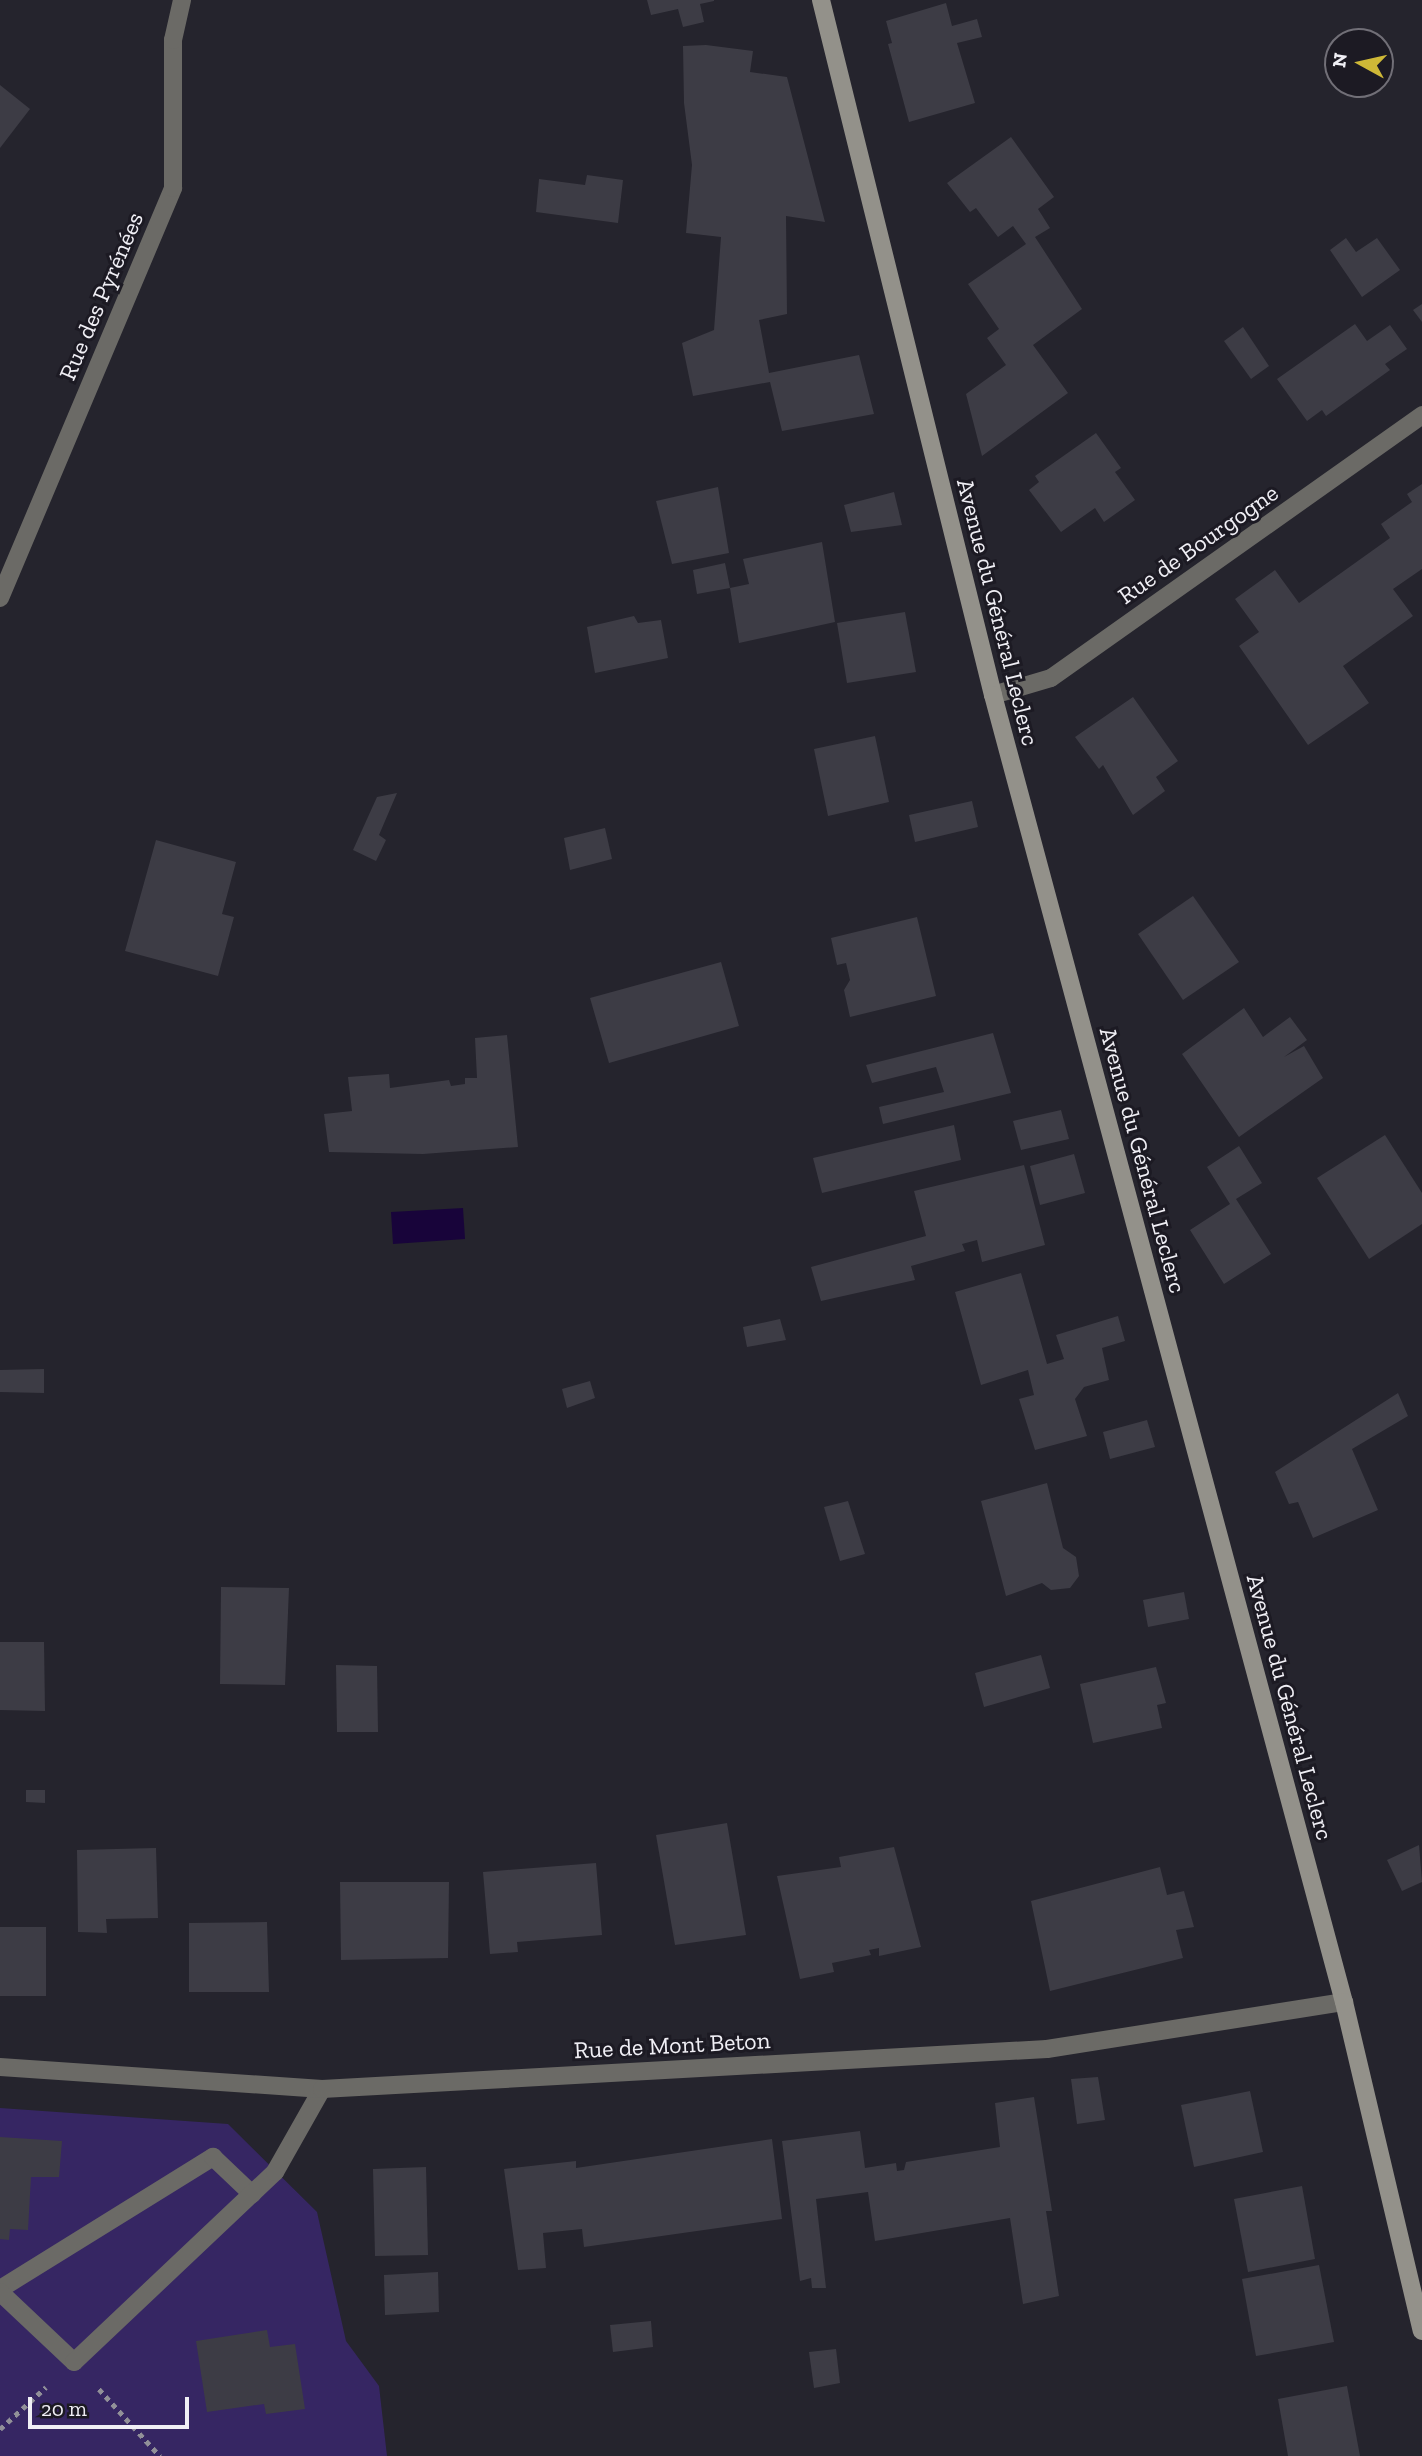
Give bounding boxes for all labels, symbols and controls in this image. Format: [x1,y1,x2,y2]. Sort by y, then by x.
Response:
north arrow [1324,28,1394,98]
text: N [1327,52,1352,69]
street label: Rue des Pyrénées [53,208,149,384]
street label: Avenue du Général Leclerc [951,475,1045,749]
street label: Rue de Bourgogne [1112,478,1284,610]
street label: Avenue du Général Leclerc [1094,1024,1192,1296]
street label: Avenue du Général Leclerc [1241,1571,1339,1843]
street label: Rue de Mont Beton [573,2025,771,2065]
scale bar [32,2382,192,2426]
text: 20 m [41,2396,87,2421]

